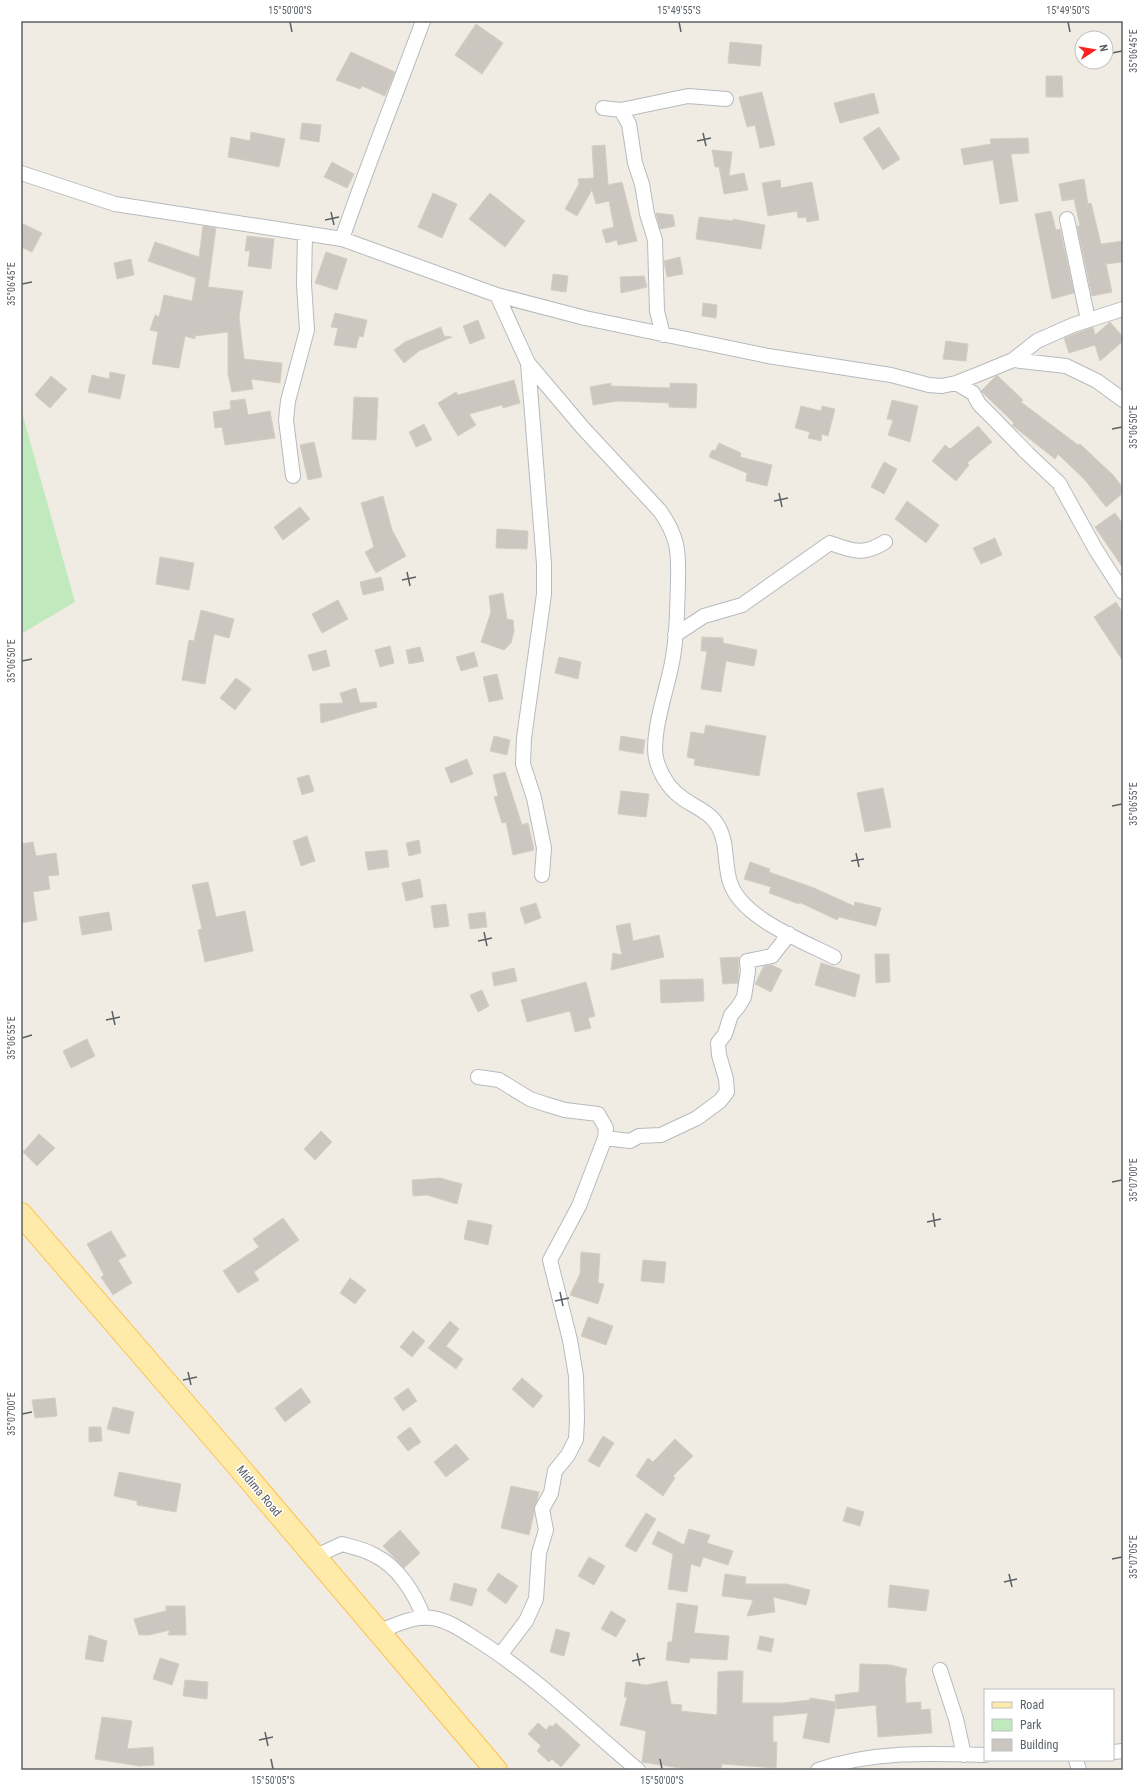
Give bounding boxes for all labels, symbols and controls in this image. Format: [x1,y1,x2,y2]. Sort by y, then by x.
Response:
text: 15°50'00"S [268,5,312,16]
text: 15°49'55"S [657,5,701,16]
text: 15°49'50"S [1046,5,1090,16]
text: 35°06'45"E [1128,29,1139,73]
north arrow [1074,30,1114,70]
text: N [1096,43,1110,53]
text: 35°06'45"E [6,262,17,306]
text: 35°06'50"E [1128,405,1139,449]
text: 35°06'50"E [6,639,17,683]
text: 35°06'55"E [1128,782,1139,826]
text: 35°06'55"E [6,1016,17,1060]
text: 35°07'00"E [1128,1158,1139,1202]
text: 35°07'00"E [6,1392,17,1436]
street label: Midima Road [234,1463,284,1519]
text: 35°07'05"E [1128,1535,1139,1579]
legend [984,1689,1114,1761]
text: Road [1020,1698,1044,1712]
text: Park [1020,1718,1042,1732]
text: Building [1020,1738,1058,1752]
text: 15°50'05"S [251,1775,295,1786]
text: 15°50'00"S [640,1775,684,1786]

